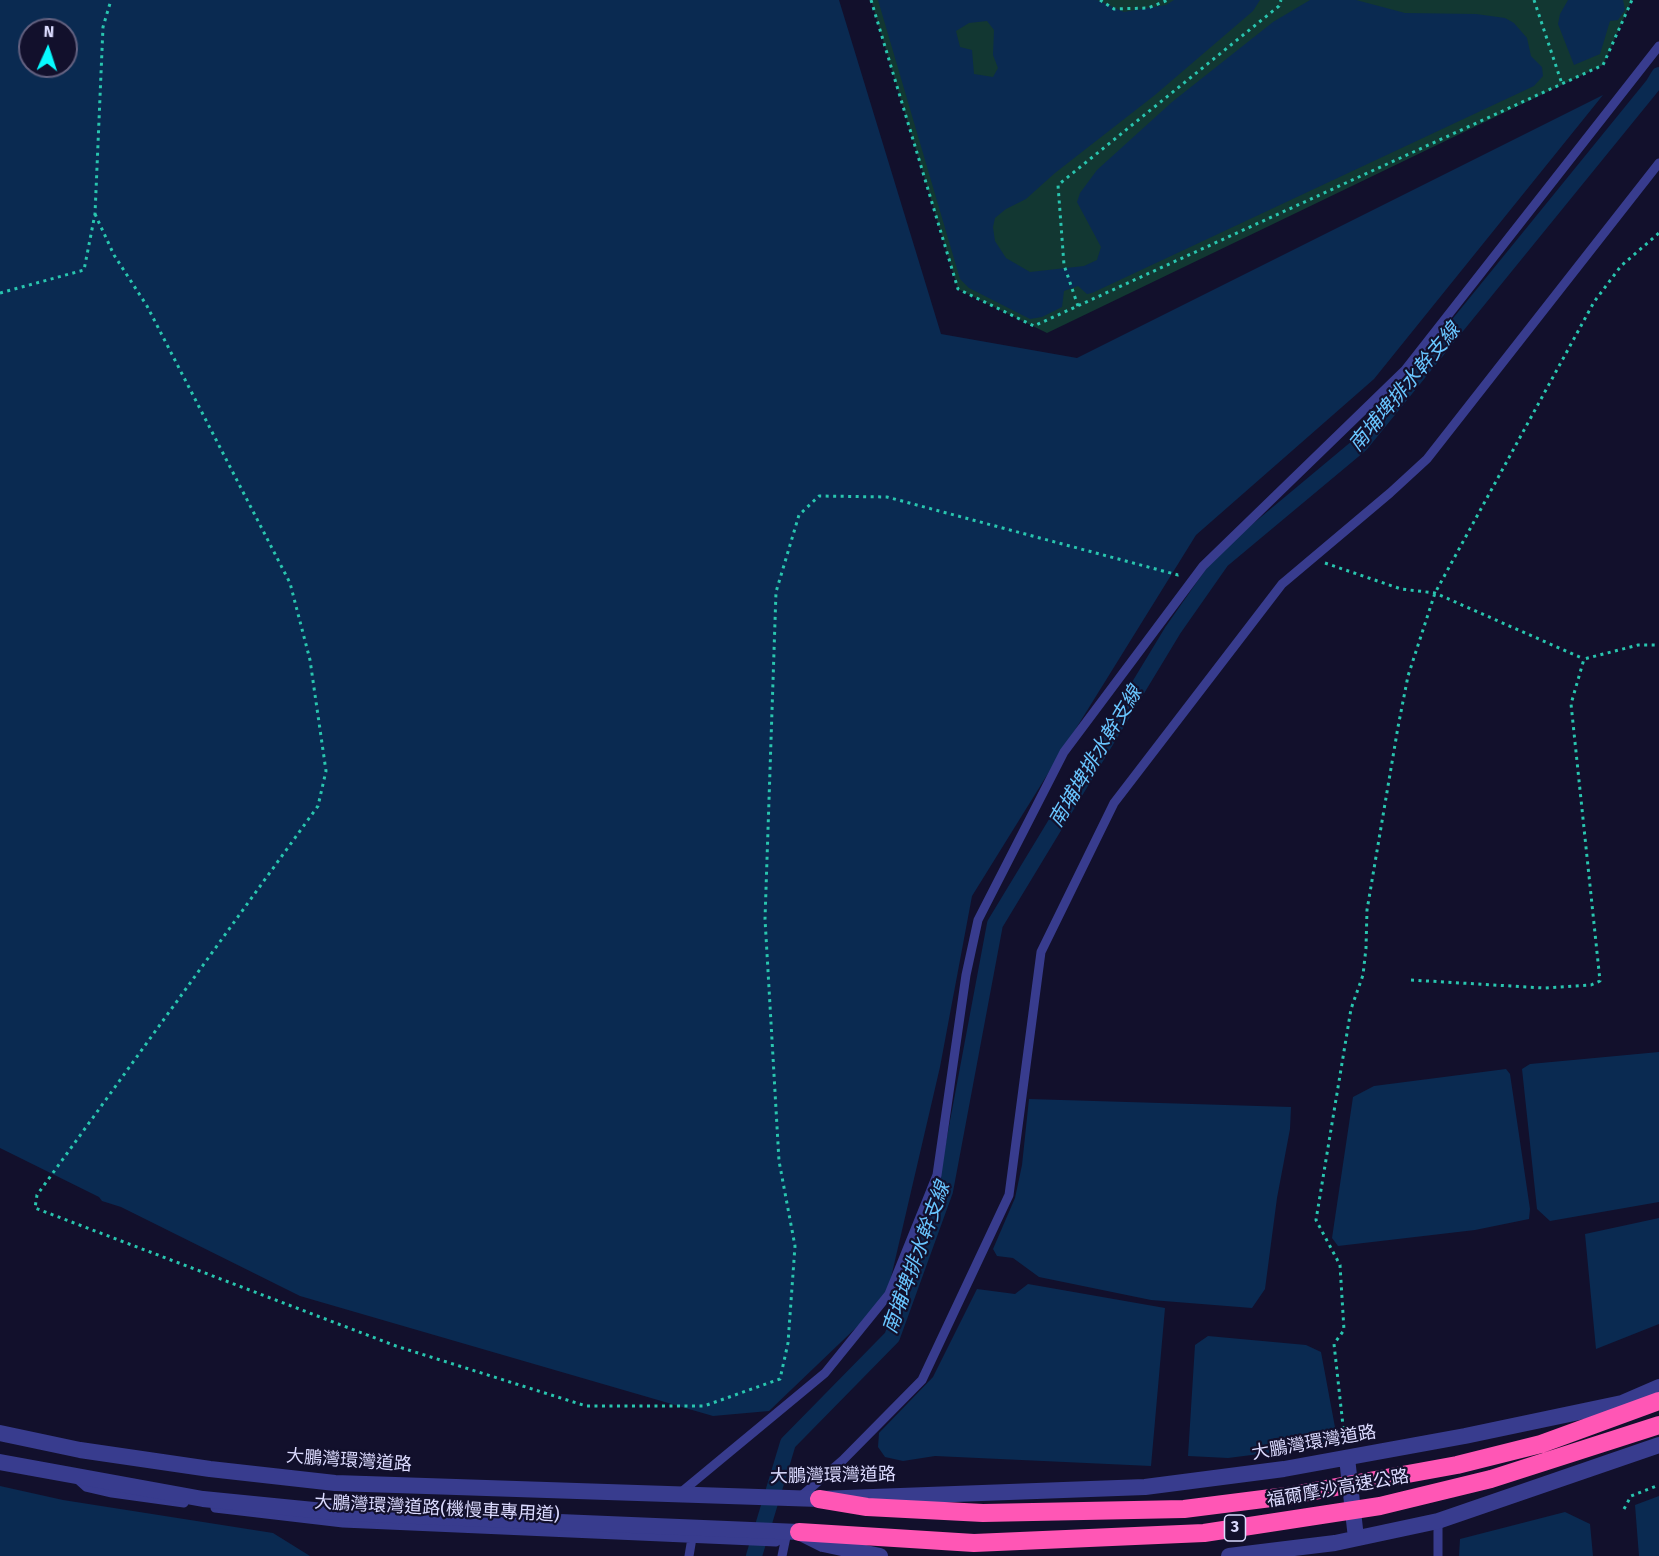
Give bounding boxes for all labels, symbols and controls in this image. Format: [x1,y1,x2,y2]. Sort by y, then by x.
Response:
north arrow [18,18,78,78]
text: N [43,22,55,41]
water label: 南埔埤排水幹支線 [1344,319,1466,457]
water label: 南埔埤排水幹支線 [1045,682,1147,832]
water label: 南埔埤排水幹支線 [878,1179,956,1337]
street label: 大鵬灣環灣道路 [1250,1421,1378,1465]
street label: 大鵬灣環灣道路 [285,1446,413,1476]
street label: 大鵬灣環灣道路 [770,1464,896,1488]
street label: 福爾摩沙高速公路 [1265,1466,1411,1512]
street label: 大鵬灣環灣道路(機慢車專用道) [314,1492,560,1526]
road number: 3 [1224,1515,1246,1541]

